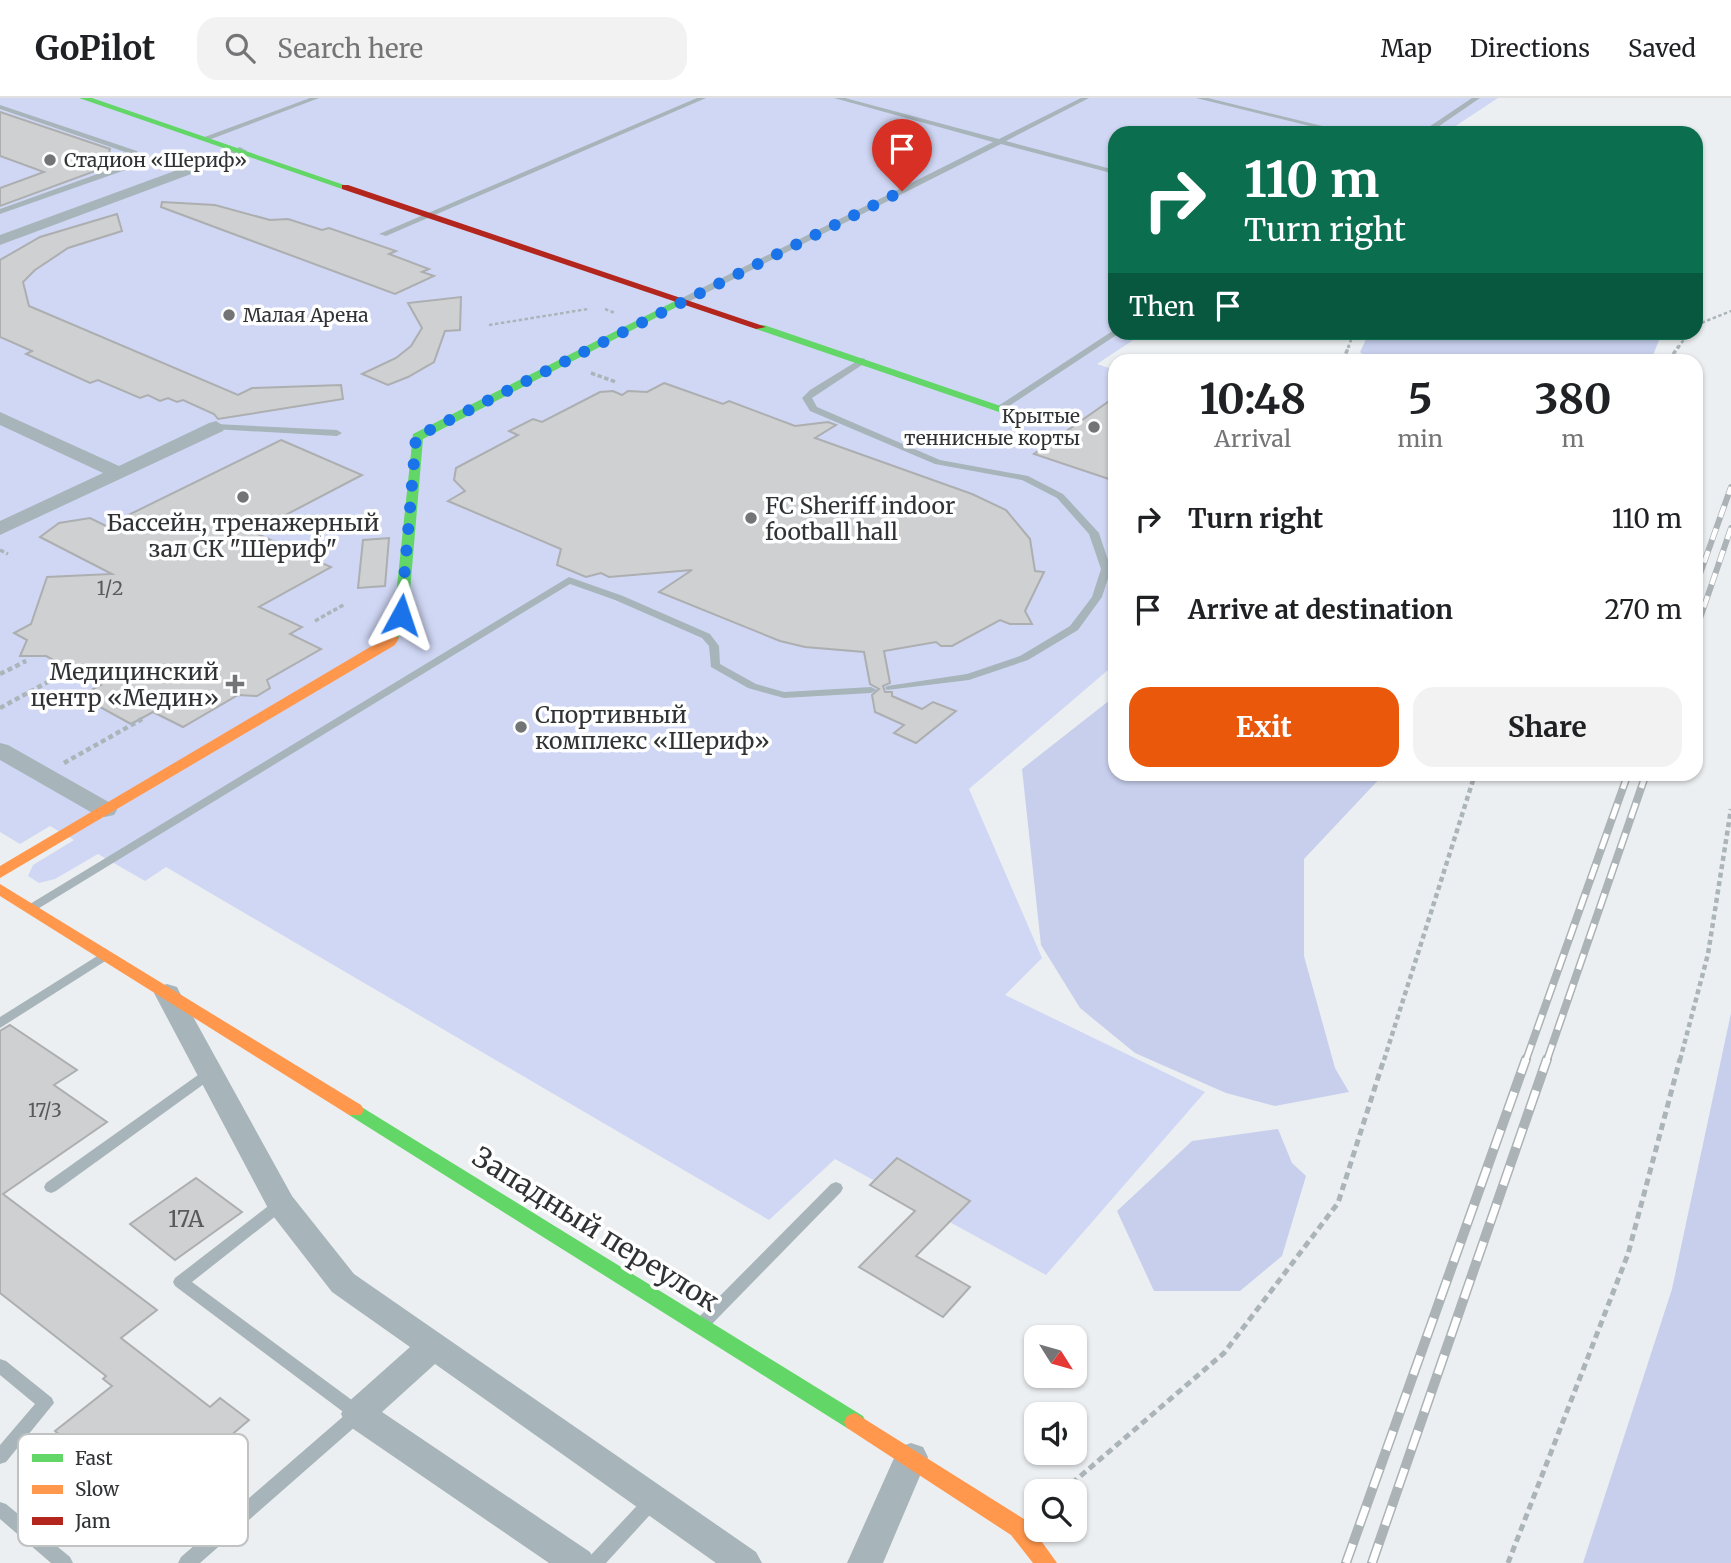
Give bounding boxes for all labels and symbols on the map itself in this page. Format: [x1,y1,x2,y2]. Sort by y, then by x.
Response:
pin [872,119,932,191]
place label: Стадион «Шериф» [64,148,247,172]
marker: Стадион «Шериф» [42,152,58,168]
place label: Малая Арена [243,303,368,327]
marker: Малая Арена [221,307,237,323]
place label: Крытые теннисные корты [904,404,1080,450]
marker: Крытые теннисные корты [1086,419,1102,435]
marker: Бассейн, тренажерный зал СК "Шериф" [235,489,251,505]
place label: FC Sheriff indoor football hall [765,491,955,546]
place label: Бассейн, тренажерный зал СК "Шериф" [107,508,379,563]
marker: FC Sheriff indoor football hall [743,510,759,526]
house number: 1/2 [97,576,123,600]
position arrow [364,578,438,652]
place label: Медицинский центр «Медин» [30,657,219,712]
marker: Медицинский центр «Медин» [225,674,245,694]
place label: Спортивный комплекс «Шериф» [535,700,770,755]
marker: Спортивный комплекс «Шериф» [513,719,529,735]
house number: 17/3 [28,1098,62,1122]
street label: Западный переулок [466,1139,726,1320]
house number: 17А [168,1204,205,1233]
north arrow [1024,1325,1087,1388]
legend [18,1434,248,1546]
text: Fast [75,1446,113,1470]
text: Slow [75,1477,120,1501]
text: Jam [74,1509,111,1533]

